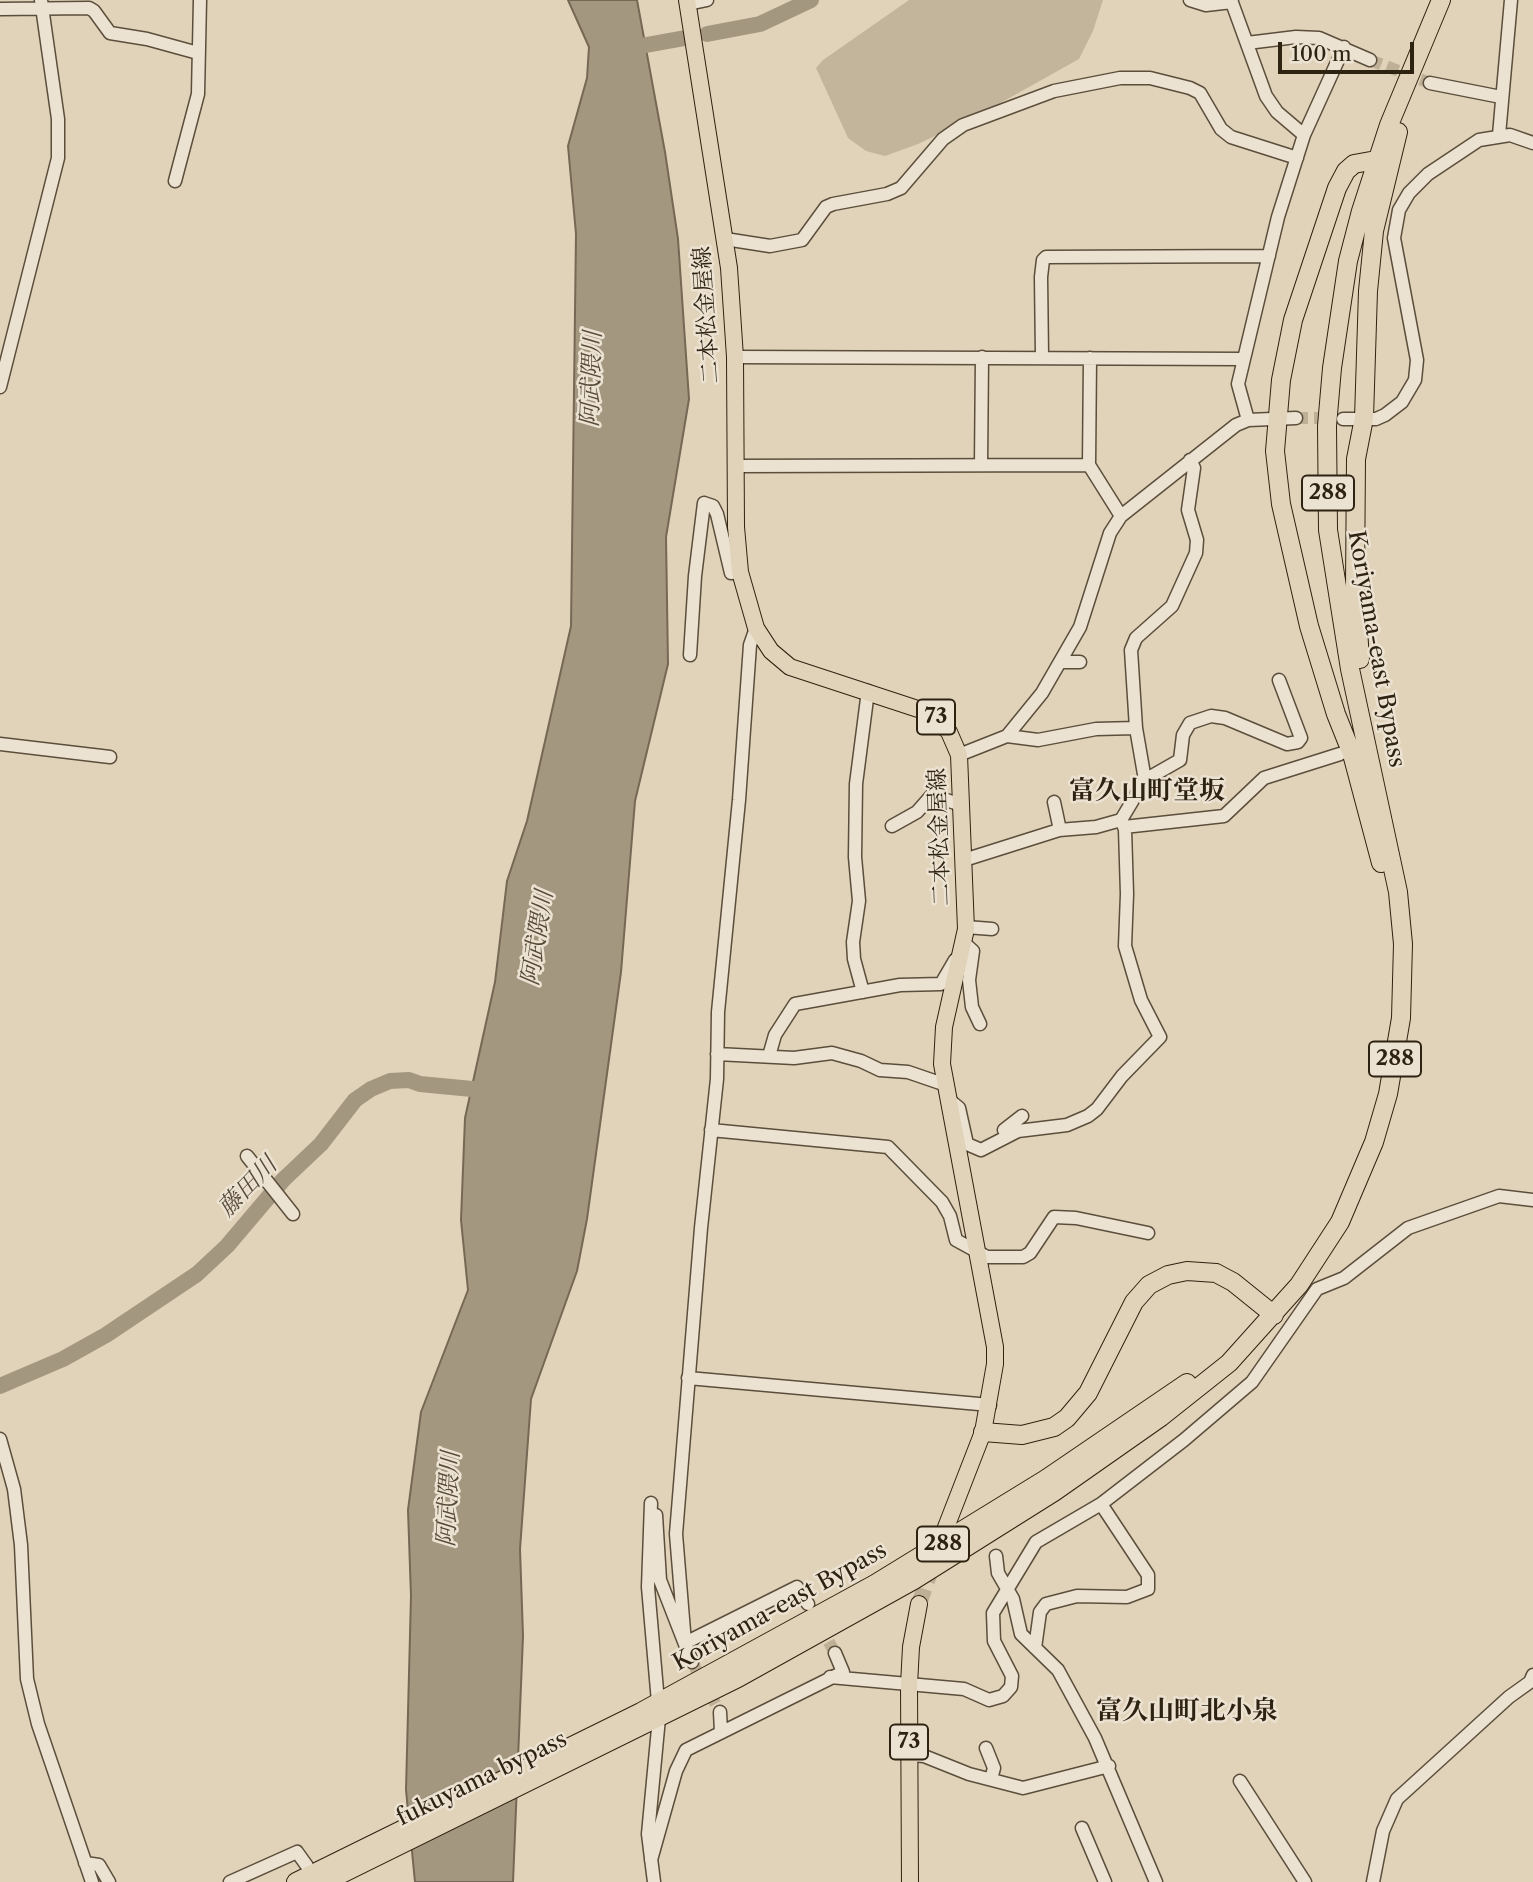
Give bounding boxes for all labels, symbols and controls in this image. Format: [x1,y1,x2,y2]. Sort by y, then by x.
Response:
scale bar [1281,28,1418,72]
text: 100 m [1291,41,1352,66]
street label: 二本松金屋線 [688,245,726,385]
water label: 阿武隈川 [576,331,608,427]
road number: 288 [1302,476,1354,510]
street label: Koriyama-east Bypass [1342,528,1410,770]
road number: 73 [917,700,955,734]
street label: 二本松金屋線 [924,768,956,906]
district label: 富久山町堂坂 [1069,775,1225,807]
water label: 阿武隈川 [516,888,560,988]
road number: 288 [1369,1042,1421,1076]
water label: 藤田川 [213,1151,283,1223]
water label: 阿武隈川 [432,1450,466,1548]
road number: 288 [917,1526,969,1562]
street label: Koriyama-east Bypass [668,1537,892,1677]
district label: 富久山町北小泉 [1096,1695,1278,1727]
road number: 73 [890,1724,928,1760]
street label: fukuyama bypass [392,1726,572,1832]

